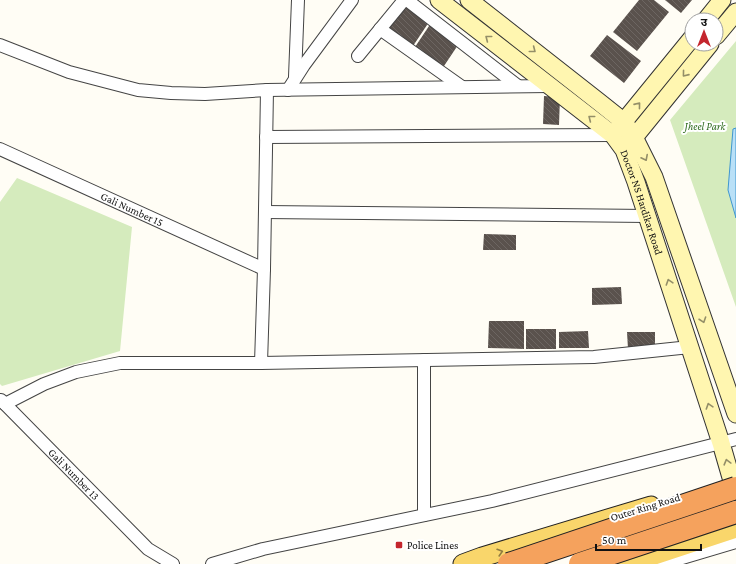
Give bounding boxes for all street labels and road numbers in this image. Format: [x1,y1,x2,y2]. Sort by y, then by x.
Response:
street label: Doctor NS Hardikar Road [618,148,665,256]
street label: Gali Number 15 [99,190,165,228]
street label: Gali Number 13 [46,446,102,502]
street label: Outer Ring Road [609,491,682,524]

